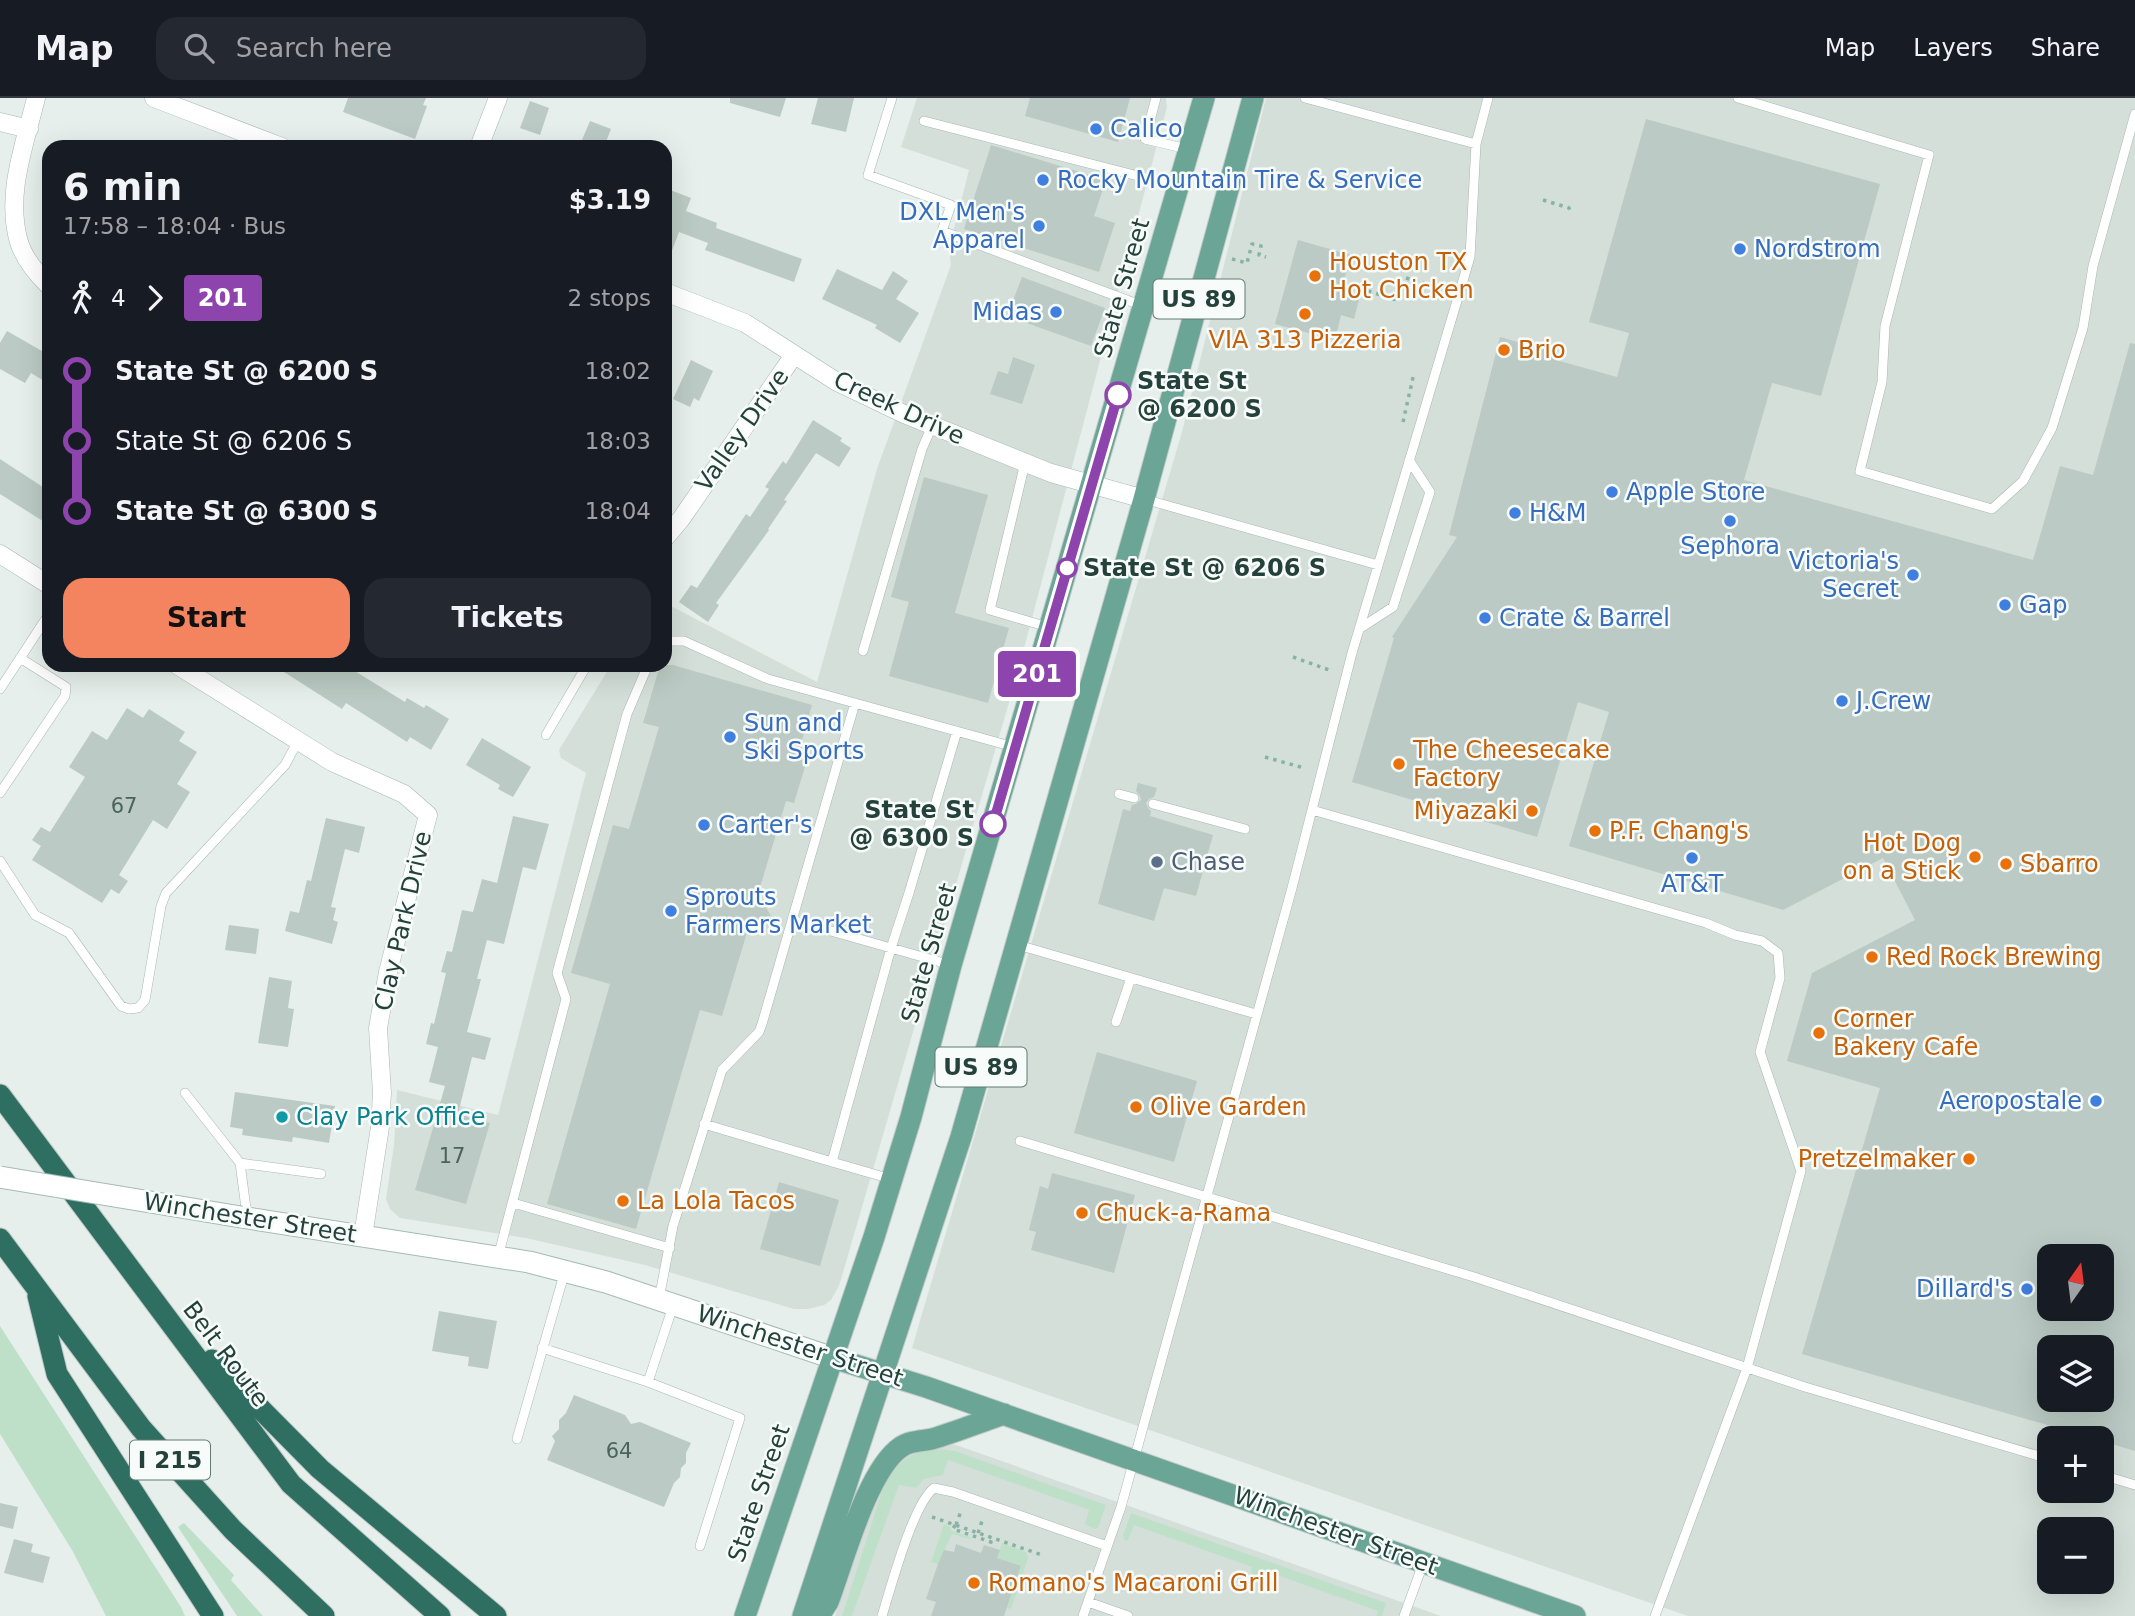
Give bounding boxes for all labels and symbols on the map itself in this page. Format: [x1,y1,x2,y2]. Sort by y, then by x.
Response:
place label: Calico [1110,115,1183,143]
marker: Calico [1088,121,1104,137]
place label: Rocky Mountain Tire & Service [1057,166,1422,194]
marker: Rocky Mountain Tire & Service [1035,172,1051,188]
place label: DXL Men's Apparel [899,198,1025,254]
street label: State Street [1089,215,1155,361]
marker: DXL Men's Apparel [1031,218,1047,234]
place label: Nordstrom [1754,235,1881,263]
marker: Nordstrom [1732,241,1748,257]
place label: Houston TX Hot Chicken [1329,248,1474,304]
marker: Houston TX Hot Chicken [1307,268,1323,284]
road number: US 89 [1154,280,1244,318]
place label: Midas [972,298,1042,326]
marker: Midas [1048,304,1064,320]
marker: VIA 313 Pizzeria [1297,306,1313,322]
place label: VIA 313 Pizzeria [1209,326,1401,354]
place label: Brio [1518,336,1566,364]
marker: Brio [1496,342,1512,358]
street label: Valley Drive [689,363,795,497]
street label: Creek Drive [829,365,969,451]
place label: State St @ 6200 S [1137,367,1262,423]
marker: State St @ 6200 S [1105,382,1131,408]
place label: Apple Store [1626,478,1765,506]
marker: Apple Store [1604,484,1620,500]
place label: H&M [1529,499,1586,527]
marker: H&M [1507,505,1523,521]
marker: Sephora [1722,513,1738,529]
place label: Sephora [1680,532,1780,560]
place label: Victoria's Secret [1789,547,1899,603]
place label: State St @ 6206 S [1083,554,1326,582]
marker: State St @ 6206 S [1057,558,1077,578]
marker: Victoria's Secret [1905,567,1921,583]
place label: Gap [2019,591,2068,619]
marker: Gap [1997,597,2013,613]
place label: Crate & Barrel [1499,604,1670,632]
marker: Crate & Barrel [1477,610,1493,626]
line badge: 201 [997,651,1077,697]
place label: J.Crew [1854,687,1931,715]
marker: J.Crew [1834,693,1850,709]
place label: Sun and Ski Sports [744,709,864,765]
marker: Sun and Ski Sports [722,729,738,745]
place label: The Cheesecake Factory [1412,736,1610,792]
marker: The Cheesecake Factory [1391,756,1407,772]
house number: 67 [111,794,137,818]
place label: State St @ 6300 S [849,796,974,852]
place label: Miyazaki [1414,797,1518,825]
marker: Miyazaki [1524,803,1540,819]
place label: Carter's [718,811,812,839]
marker: State St @ 6300 S [980,811,1006,837]
marker: Carter's [696,817,712,833]
place label: P.F. Chang's [1609,817,1749,845]
marker: P.F. Chang's [1587,823,1603,839]
street label: Clay Park Drive [369,828,437,1014]
place label: Hot Dog on a Stick [1843,829,1961,885]
place label: Chase [1171,848,1245,876]
marker: Hot Dog on a Stick [1967,849,1983,865]
marker: AT&T [1684,850,1700,866]
place label: Sbarro [2020,850,2099,878]
marker: Chase [1149,854,1165,870]
marker: Sbarro [1998,856,2014,872]
place label: AT&T [1661,870,1724,898]
street label: State Street [896,880,962,1026]
place label: Sprouts Farmers Market [685,883,871,939]
marker: Sprouts Farmers Market [663,903,679,919]
place label: Red Rock Brewing [1886,943,2102,971]
marker: Red Rock Brewing [1864,949,1880,965]
place label: Corner Bakery Cafe [1833,1005,1978,1061]
marker: Corner Bakery Cafe [1811,1025,1827,1041]
road number: US 89 [936,1048,1026,1086]
place label: Aeropostale [1939,1087,2082,1115]
place label: Olive Garden [1150,1093,1307,1121]
marker: Aeropostale [2088,1093,2104,1109]
marker: Olive Garden [1128,1099,1144,1115]
place label: Clay Park Office [296,1103,486,1131]
marker: Clay Park Office [274,1109,290,1125]
house number: 17 [439,1144,465,1168]
place label: Pretzelmaker [1798,1145,1955,1173]
marker: Pretzelmaker [1961,1151,1977,1167]
street label: Winchester Street [141,1187,359,1249]
place label: La Lola Tacos [637,1187,795,1215]
marker: La Lola Tacos [615,1193,631,1209]
place label: Chuck-a-Rama [1096,1199,1271,1227]
marker: Chuck-a-Rama [1074,1205,1090,1221]
north arrow [2037,1244,2114,1321]
place label: Dillard's [1916,1275,2013,1303]
marker: Dillard's [2019,1281,2035,1297]
street label: Belt Route [177,1296,275,1412]
street label: Winchester Street [693,1299,907,1393]
street label: State Street [722,1420,796,1566]
house number: 64 [606,1439,632,1463]
road number: I 215 [130,1441,210,1480]
street label: Winchester Street [1230,1481,1442,1581]
place label: Romano's Macaroni Grill [988,1569,1278,1597]
marker: Romano's Macaroni Grill [966,1575,982,1591]

